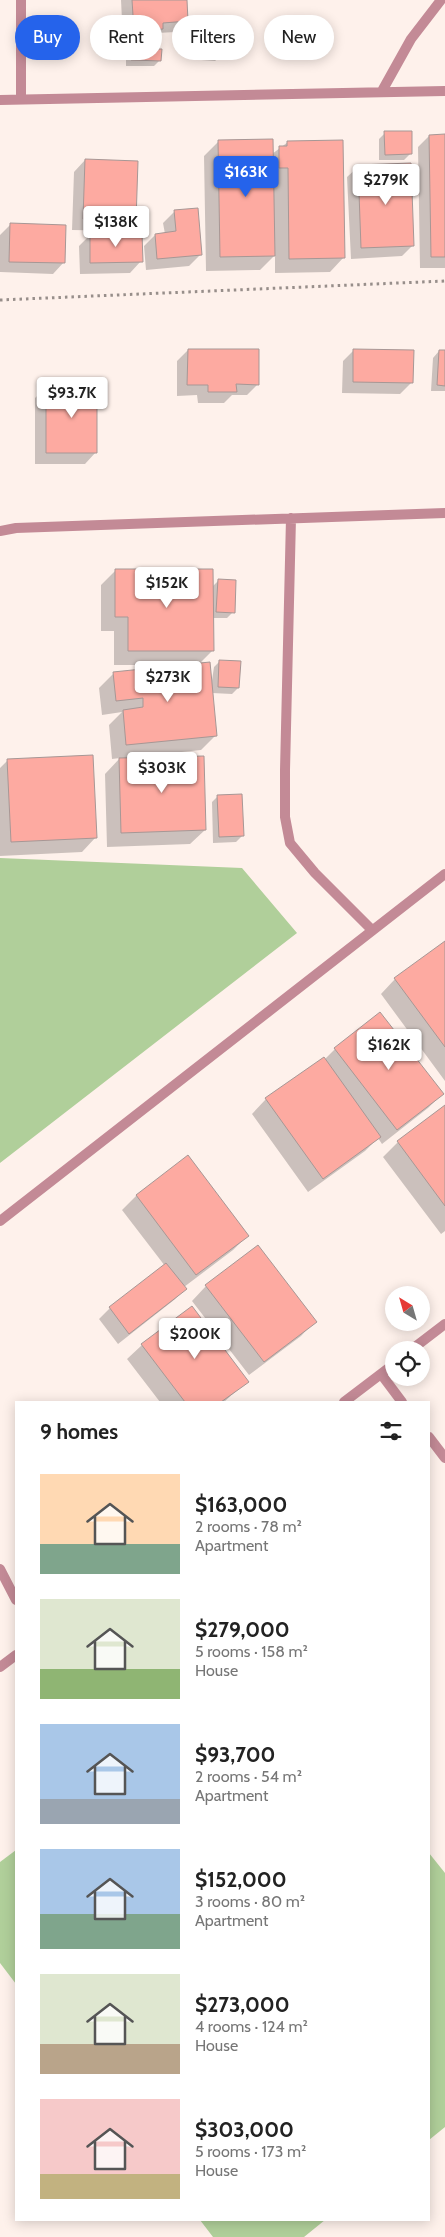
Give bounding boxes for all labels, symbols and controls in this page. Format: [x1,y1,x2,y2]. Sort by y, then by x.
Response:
chip: Buy [15,15,80,60]
chip: Rent [90,15,162,60]
chip: Filters [172,15,254,60]
chip: New [264,15,334,60]
pin: $163K [211,156,281,198]
text: $163K [225,162,267,181]
pin: $279K [351,164,421,206]
text: $279K [364,170,408,189]
pin: $138K [81,206,151,248]
text: $138K [94,212,138,231]
pin: $93.7K [31,376,113,419]
text: $93.7K [48,383,96,402]
pin: $152K [132,566,202,609]
text: $152K [146,573,188,592]
pin: $273K [133,660,203,703]
text: $273K [146,667,190,686]
pin: $303K [127,752,197,794]
text: $303K [138,758,186,777]
pin: $162K [354,1028,424,1071]
text: $162K [368,1035,410,1054]
north arrow [385,1286,430,1331]
map controls [385,1286,430,1386]
pin: $200K [160,1318,230,1360]
text: $200K [170,1324,220,1343]
button: locate [385,1341,430,1386]
icon: filters [377,1417,405,1445]
text: 9 homes [40,1419,118,1444]
text: $163,000 [195,1492,287,1517]
icon: home [80,1494,140,1554]
text: 2 rooms · 78 m² [195,1517,302,1536]
text: Apartment [195,1536,268,1555]
text: $279,000 [195,1617,290,1642]
icon: home [80,1619,140,1679]
text: 5 rooms · 158 m² [195,1642,308,1661]
text: House [195,1661,238,1680]
text: $93,700 [195,1742,275,1767]
icon: home [80,1744,140,1804]
text: 2 rooms · 54 m² [195,1767,302,1786]
text: Apartment [195,1786,268,1805]
text: $152,000 [195,1867,286,1892]
icon: home [80,1869,140,1929]
text: 3 rooms · 80 m² [195,1892,305,1911]
text: Apartment [195,1911,268,1930]
text: $273,000 [195,1992,289,2017]
icon: home [80,1994,140,2054]
text: 4 rooms · 124 m² [195,2017,308,2036]
text: House [195,2036,238,2055]
text: $303,000 [195,2117,294,2142]
icon: home [80,2119,140,2179]
text: 5 rooms · 173 m² [195,2142,306,2161]
text: House [195,2161,238,2180]

